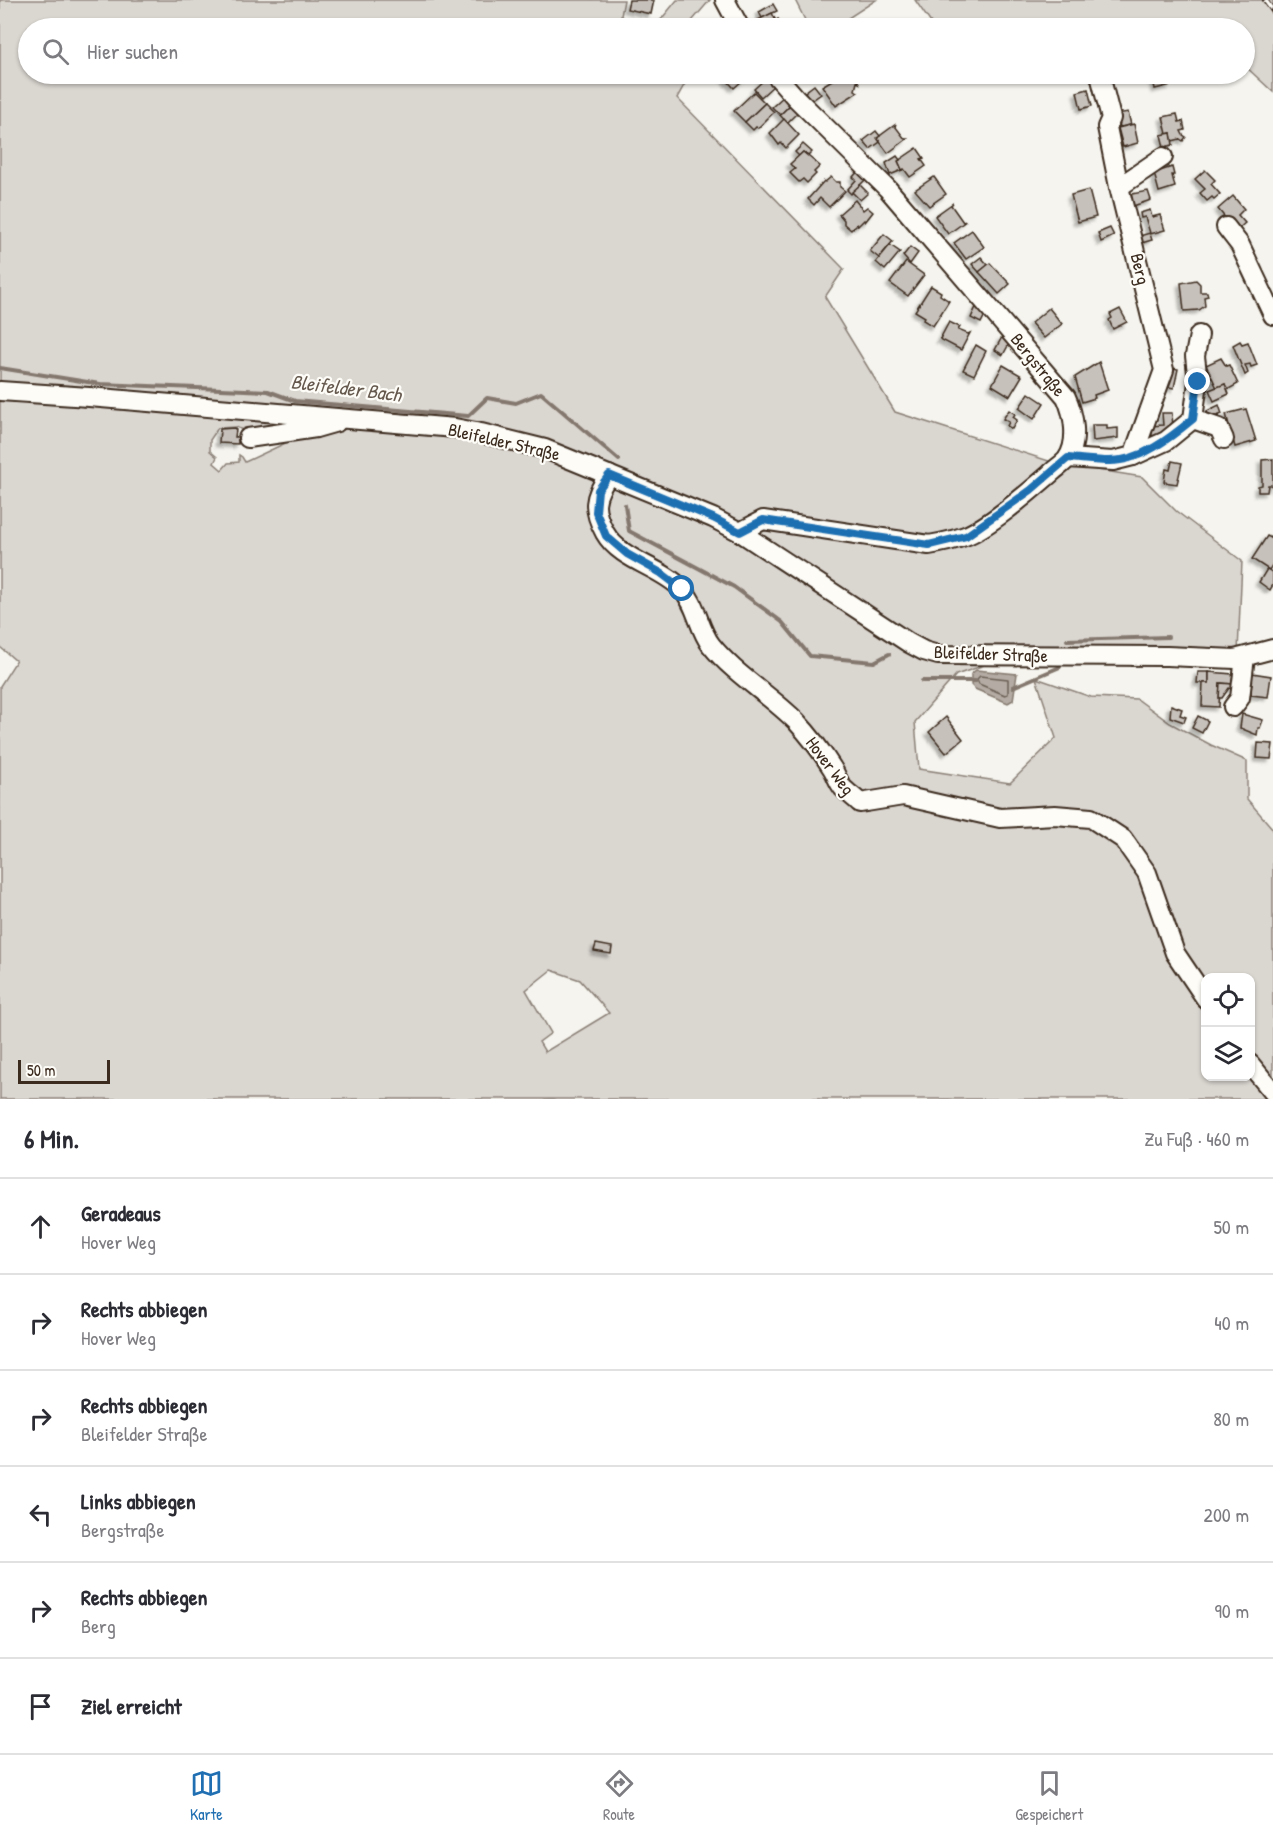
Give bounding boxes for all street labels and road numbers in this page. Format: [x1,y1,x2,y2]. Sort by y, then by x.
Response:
street label: Berg [1125,251,1156,287]
street label: Bergstraße [1005,328,1072,402]
street label: Bleifelder Straße [446,417,562,467]
street label: Bleifelder Straße [934,639,1048,668]
street label: Hover Weg [800,731,861,800]

